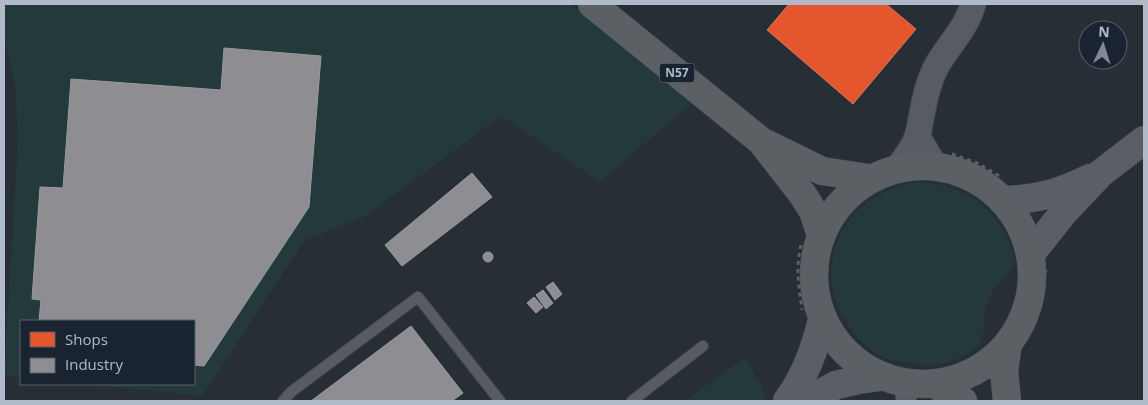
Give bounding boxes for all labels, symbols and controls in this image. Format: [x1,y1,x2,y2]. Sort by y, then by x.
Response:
north arrow [1078,20,1128,70]
text: N [1098,22,1110,41]
road number: N57 [660,64,694,82]
legend [20,320,195,385]
text: Shops [65,329,108,349]
text: Industry [65,354,123,374]

